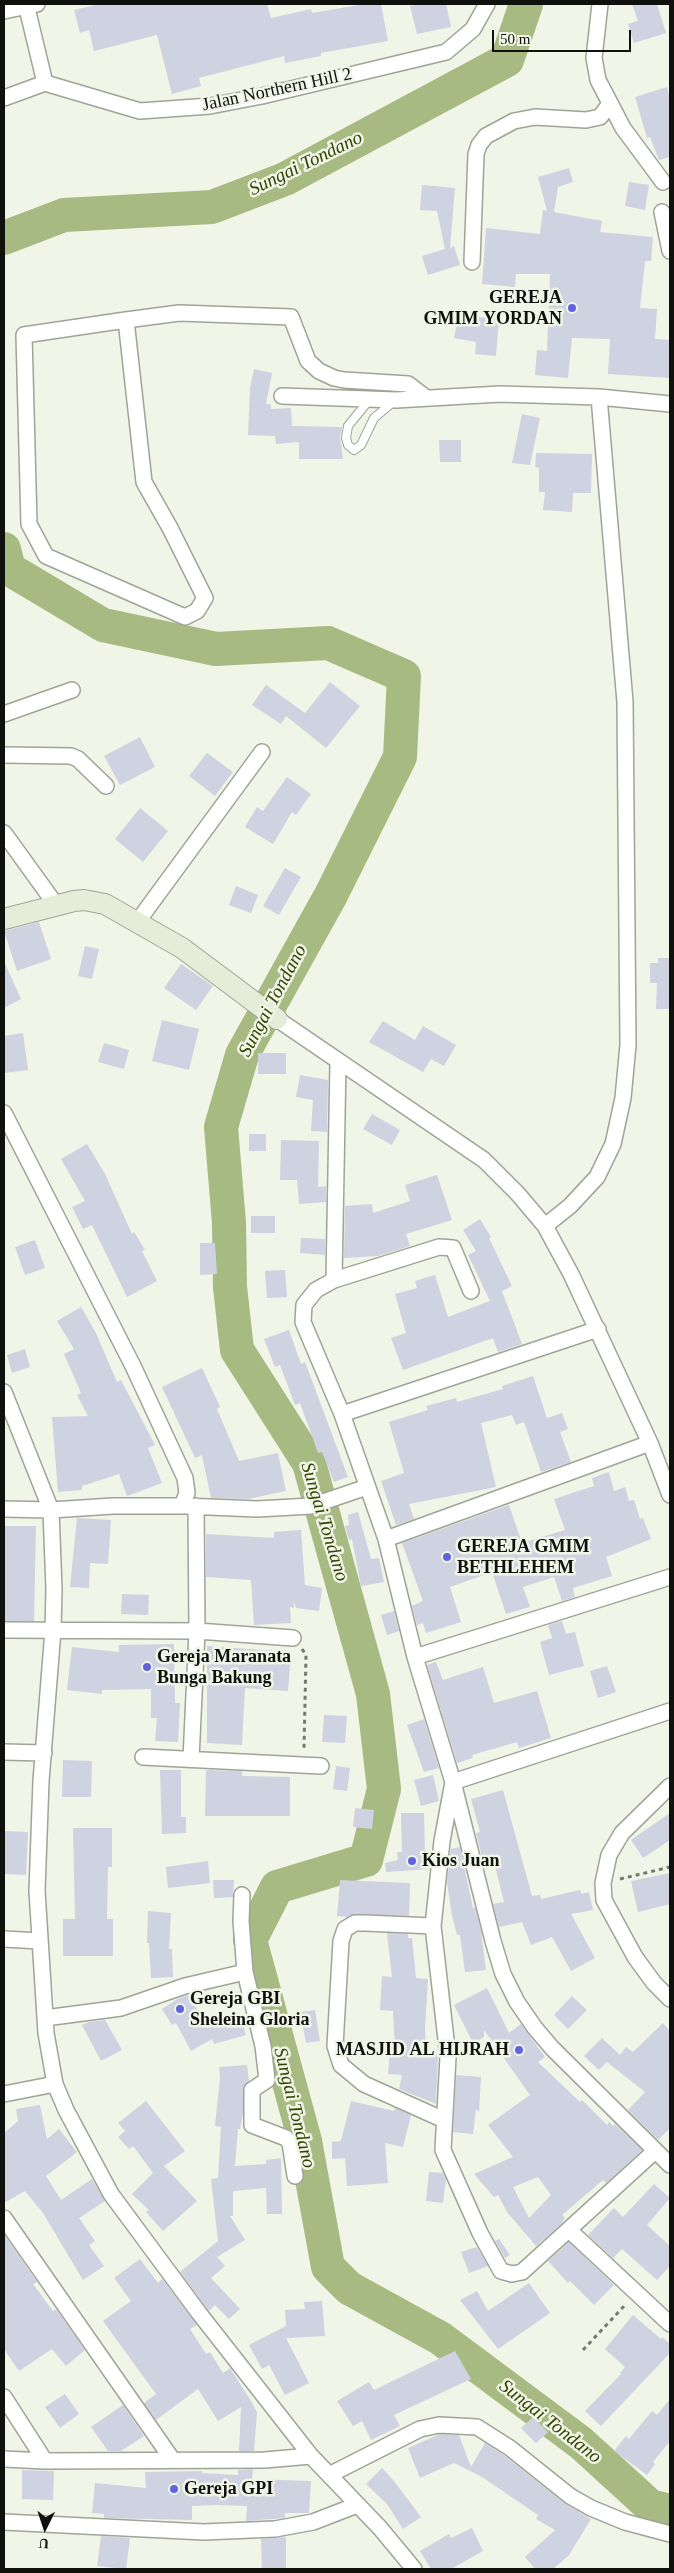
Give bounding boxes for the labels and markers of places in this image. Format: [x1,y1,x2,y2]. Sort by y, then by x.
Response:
place label: GEREJA GMIM YORDAN [424,287,562,330]
marker: GEREJA GMIM YORDAN [566,302,578,314]
place label: GEREJA GMIM BETHLEHEM [457,1536,589,1578]
marker: GEREJA GMIM BETHLEHEM [441,1551,453,1563]
place label: Gereja Maranata Bunga Bakung [157,1646,291,1688]
marker: Gereja Maranata Bunga Bakung [141,1661,153,1673]
place label: Kios Juan [422,1850,500,1872]
marker: Kios Juan [406,1855,418,1867]
place label: Gereja GBI Sheleina Gloria [190,1988,310,2030]
marker: Gereja GBI Sheleina Gloria [174,2003,186,2015]
place label: MASJID AL HIJRAH [336,2039,509,2061]
marker: MASJID AL HIJRAH [513,2044,525,2056]
place label: Gereja GPI [184,2478,273,2500]
marker: Gereja GPI [168,2483,180,2495]

